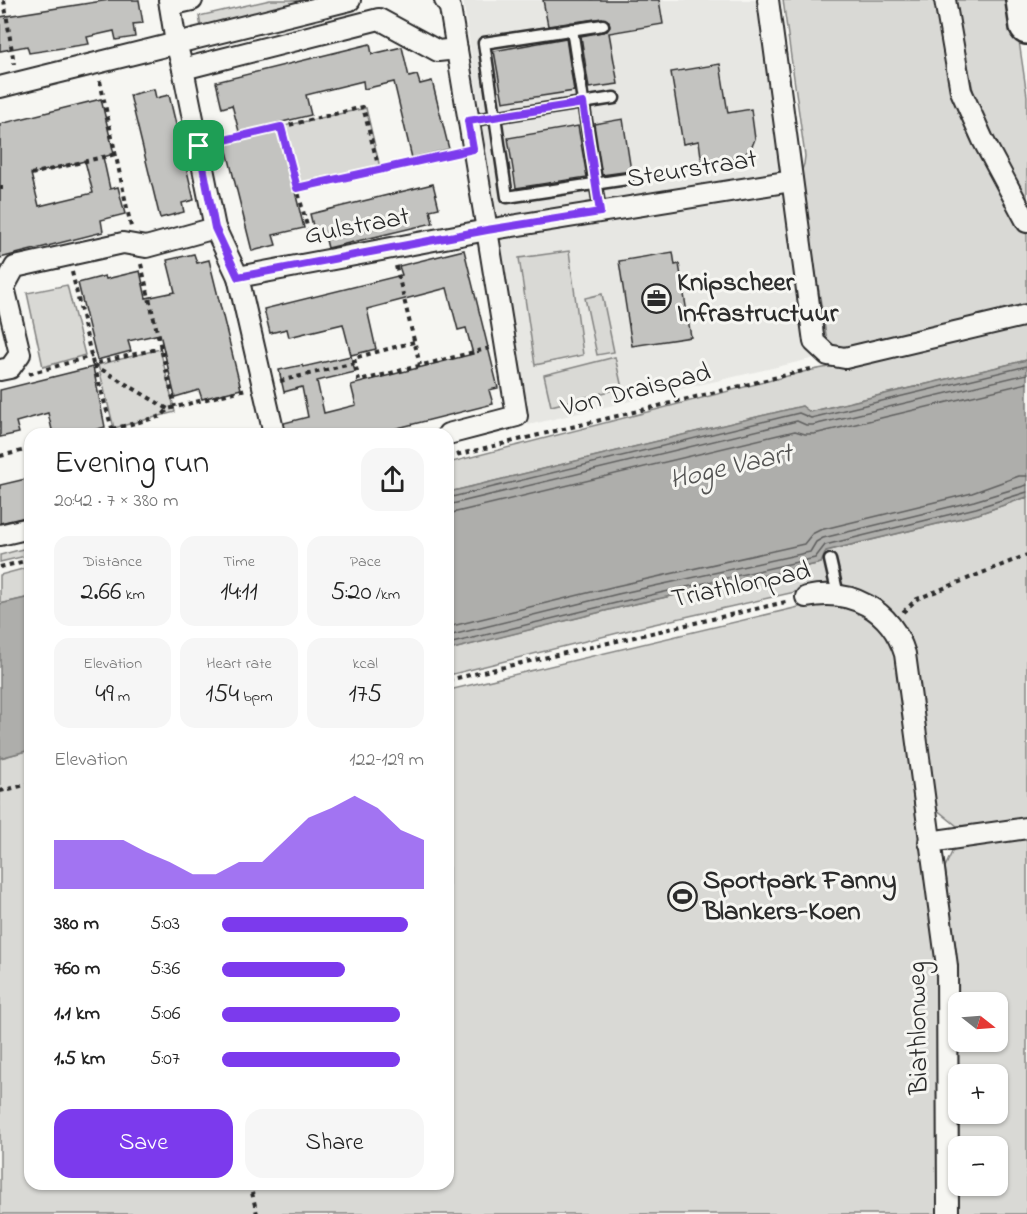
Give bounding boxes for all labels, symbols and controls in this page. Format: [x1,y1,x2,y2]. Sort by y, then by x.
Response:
pin [173,120,224,171]
icon: arrive [182,129,215,162]
street label: Steurstraat [624,140,760,200]
street label: Gulstraat [301,198,413,256]
place label: Knipscheer Infrastructuur [677,264,839,334]
office icon: Knipscheer Infrastructuur [640,283,672,315]
street label: Von Draispad [556,354,715,429]
water label: Hoge Vaart [666,433,799,502]
text: Evening run [54,440,209,488]
button: share [361,448,424,511]
text: 20:42 · 7 × 380 m [54,487,178,516]
text: Distance [83,550,142,574]
text: Time [223,550,255,574]
text: Pace [350,550,381,574]
street label: Triathlonpad [668,552,814,620]
text: 2.66 [80,574,122,612]
text: 14:11 [220,574,258,612]
text: 5:20 [331,574,372,612]
text: km [122,583,145,607]
text: /km [372,583,400,607]
text: Elevation [83,652,142,676]
text: Heart rate [206,652,272,676]
text: kcal [353,652,378,676]
text: 49 [95,676,114,714]
text: 154 [205,676,239,714]
text: 175 [348,676,382,714]
text: m [114,685,130,709]
text: bpm [239,685,273,709]
text: Elevation [54,746,128,775]
text: 122–129 m [349,746,424,775]
place label: Sportpark Fanny Blankers-Koen [701,862,896,932]
sports icon: Sportpark Fanny Blankers-Koen [666,881,698,913]
text: 380 m [54,910,99,939]
text: 5:03 [150,910,180,939]
text: 760 m [54,955,100,984]
text: 5:36 [150,955,180,984]
street label: Biathlonweg [898,961,940,1096]
north arrow [948,992,1008,1052]
map controls [948,992,1008,1196]
text: 1.1 km [54,1000,100,1029]
text: 5:06 [150,1000,181,1029]
text: 1.5 km [54,1045,105,1074]
text: 5:07 [150,1045,180,1074]
button: + [948,1064,1008,1124]
button: Save [54,1109,233,1178]
button: Share [245,1109,424,1178]
button: − [948,1136,1008,1196]

